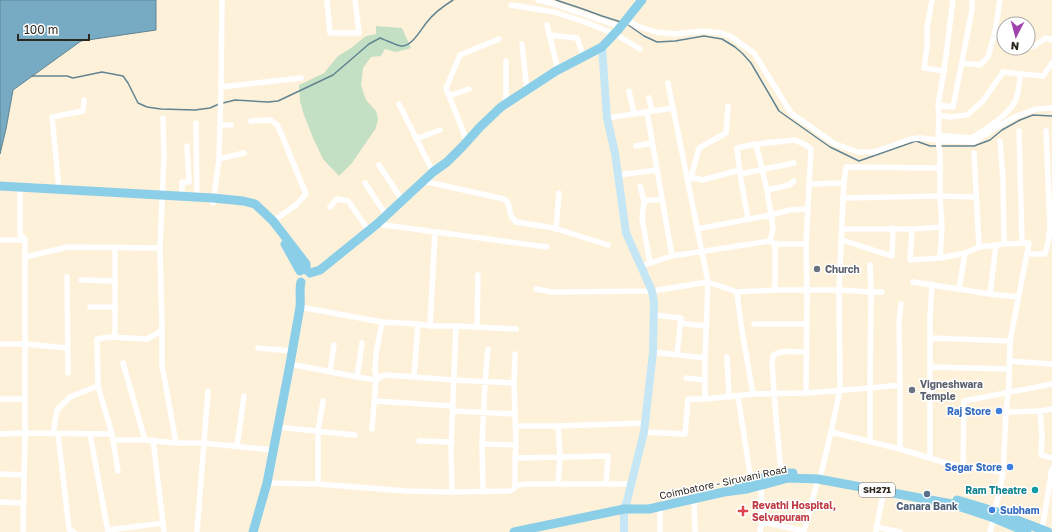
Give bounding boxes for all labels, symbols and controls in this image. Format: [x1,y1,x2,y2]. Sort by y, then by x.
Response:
scale bar [18,16,89,42]
north arrow [996,16,1036,56]
text: 100 m [24,22,58,37]
text: N [1010,40,1020,53]
place label: Church [825,263,860,275]
marker: Church [812,264,822,274]
place label: Vigneshwara Temple [920,378,983,402]
marker: Vigneshwara Temple [907,385,917,395]
place label: Raj Store [947,405,991,417]
marker: Raj Store [994,406,1004,416]
place label: Segar Store [945,461,1002,473]
marker: Segar Store [1005,462,1015,472]
street label: Coimbatore - Siruvani Road [658,463,788,501]
road number: SH271 [859,483,895,497]
place label: Ram Theatre [965,484,1027,496]
marker: Ram Theatre [1030,485,1040,495]
marker: Canara Bank [922,489,932,499]
place label: Revathi Hospital, Selvapuram [752,499,836,523]
place label: Canara Bank [896,500,958,512]
place label: Subham [1000,504,1040,516]
marker: Revathi Hospital, Selvapuram [737,505,749,517]
marker: Subham [987,505,997,515]

